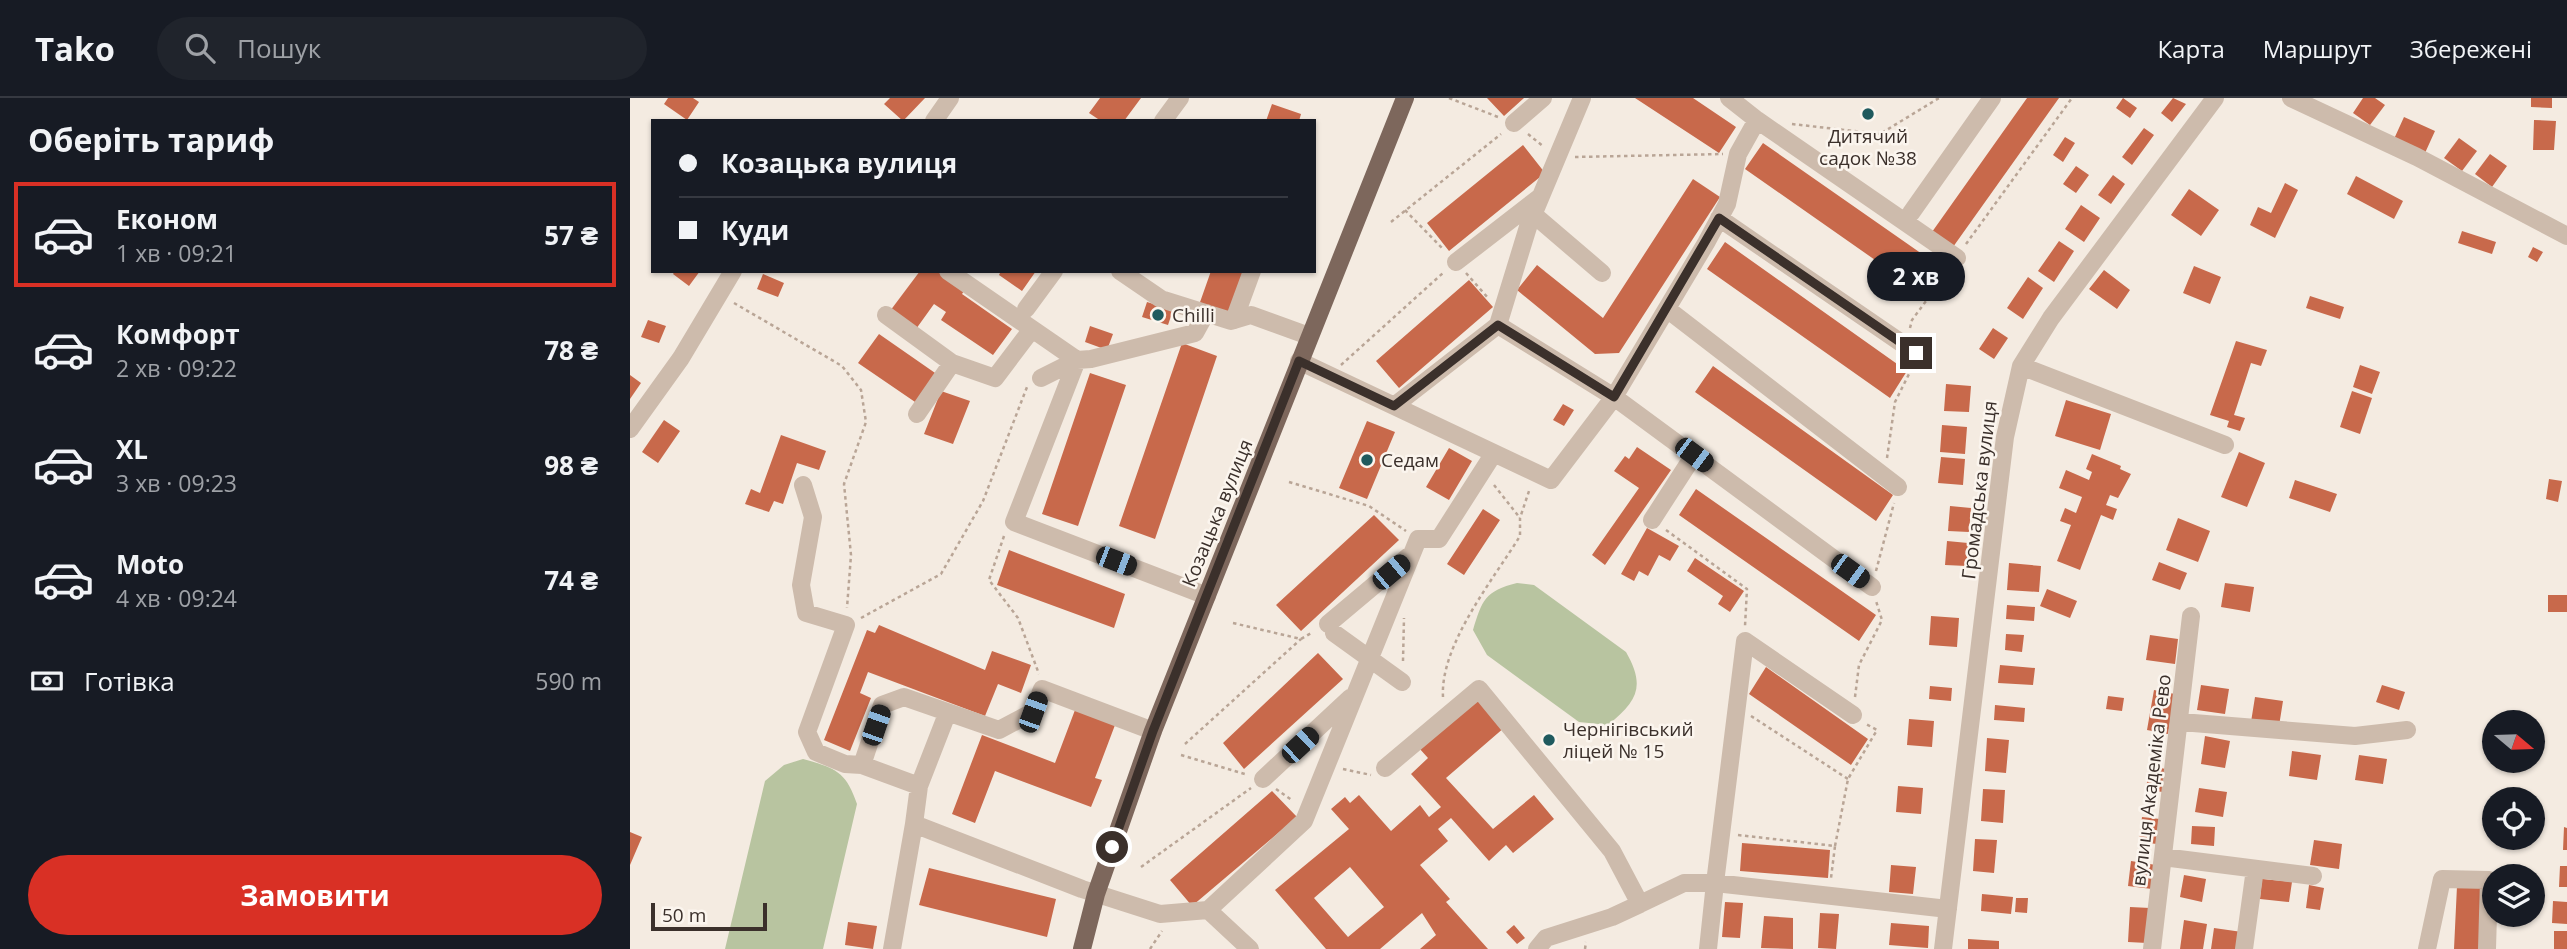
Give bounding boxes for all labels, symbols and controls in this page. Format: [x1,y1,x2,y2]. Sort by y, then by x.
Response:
search box [157,17,647,80]
text: Tako [35,26,115,71]
icon: search [181,29,219,67]
text: Пошук [237,30,321,66]
text: Карта [2157,32,2225,65]
text: Маршрут [2263,32,2372,65]
text: Збережені [2410,32,2532,65]
marker: Дитячий садок №38 [1860,106,1876,122]
text: Оберіть тариф [28,118,274,161]
place label: Дитячий садок №38 [1819,123,1917,171]
text: Козацька вулиця [721,145,957,181]
text: Економ [116,201,218,237]
icon: car [32,203,95,266]
text: Куди [721,212,789,248]
text: 57 ₴ [544,217,598,253]
text: 1 хв · 09:21 [116,237,237,269]
callout: 2 хв [1867,252,1965,300]
text: 2 хв [1893,260,1939,292]
place label: Chilli [1172,302,1215,328]
marker: Chilli [1150,307,1166,323]
text: Комфорт [116,316,240,352]
icon: car [32,318,95,381]
text: 78 ₴ [544,332,598,368]
route end [1900,337,1932,369]
text: 2 хв · 09:22 [116,352,237,384]
street label: Громадська вулиця [1955,399,2003,581]
text: XL [116,431,148,467]
icon: car [32,433,95,496]
car [1671,434,1718,476]
street label: Козацька вулиця [1176,435,1258,591]
text: 98 ₴ [544,447,598,483]
place label: Седам [1381,447,1439,473]
marker: Седам [1359,452,1375,468]
text: 3 хв · 09:23 [116,467,237,499]
car [1093,544,1140,578]
text: Moto [116,546,184,582]
icon: car [32,548,95,611]
car [1369,550,1414,594]
car [1827,550,1874,592]
text: 74 ₴ [544,562,598,598]
text: 4 хв · 09:24 [116,582,237,614]
icon: cash [28,662,66,700]
text: Готівка [84,663,175,699]
text: 590 m [535,665,602,697]
street label: вулиця Академіка Рево [2125,673,2177,887]
car [1016,689,1051,735]
car [860,702,893,748]
north arrow [2482,710,2544,774]
map controls [2482,710,2545,927]
place label: Чернігівський ліцей № 15 [1563,716,1693,764]
car [1278,723,1323,767]
marker: Чернігівський ліцей № 15 [1541,732,1557,748]
button: locate [2482,787,2545,850]
route start [1096,831,1128,863]
button: Замовити [28,855,602,935]
button: layers [2482,864,2545,927]
scale bar [651,900,766,932]
text: 50 m [662,902,706,928]

